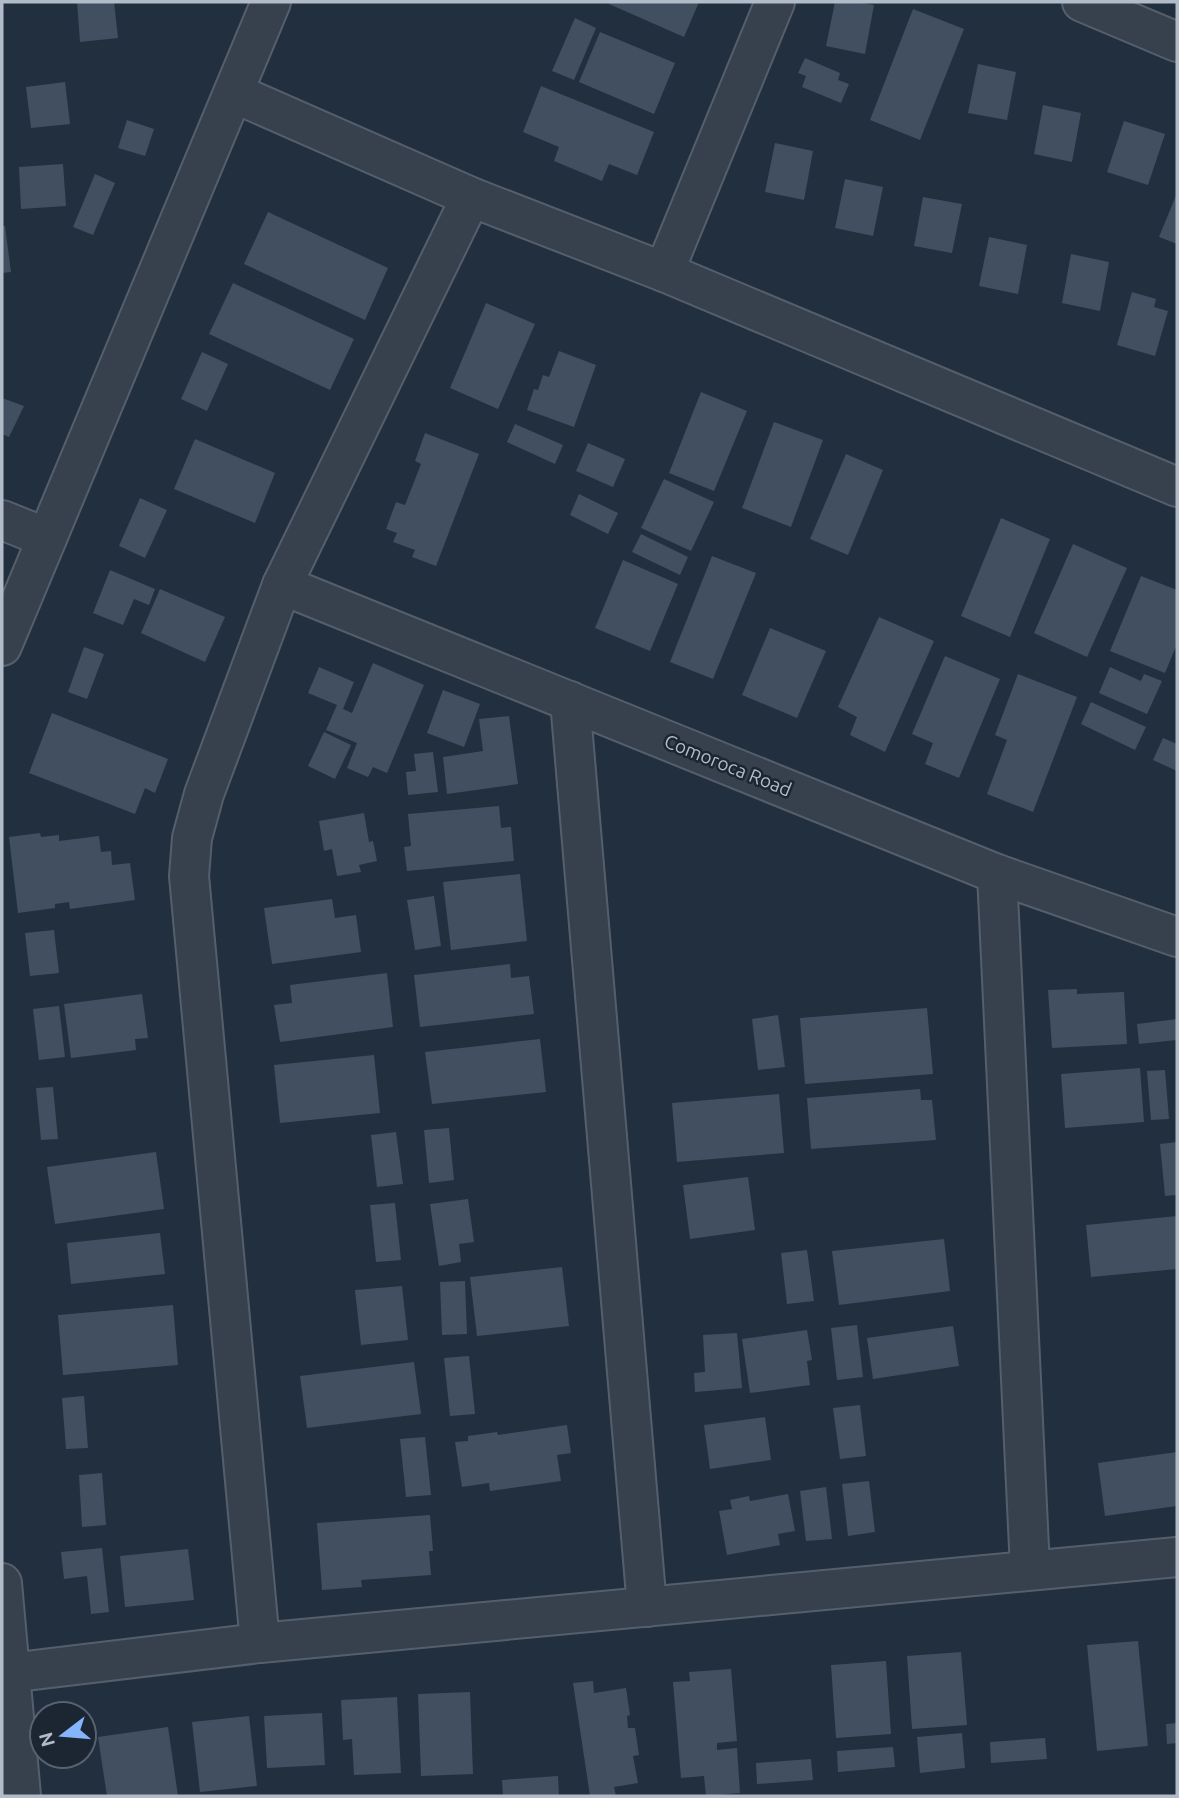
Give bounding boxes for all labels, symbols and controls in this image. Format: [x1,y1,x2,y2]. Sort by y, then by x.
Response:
street label: Comoroca Road [661,729,795,801]
north arrow [28,1700,98,1770]
text: N [34,1730,59,1750]

